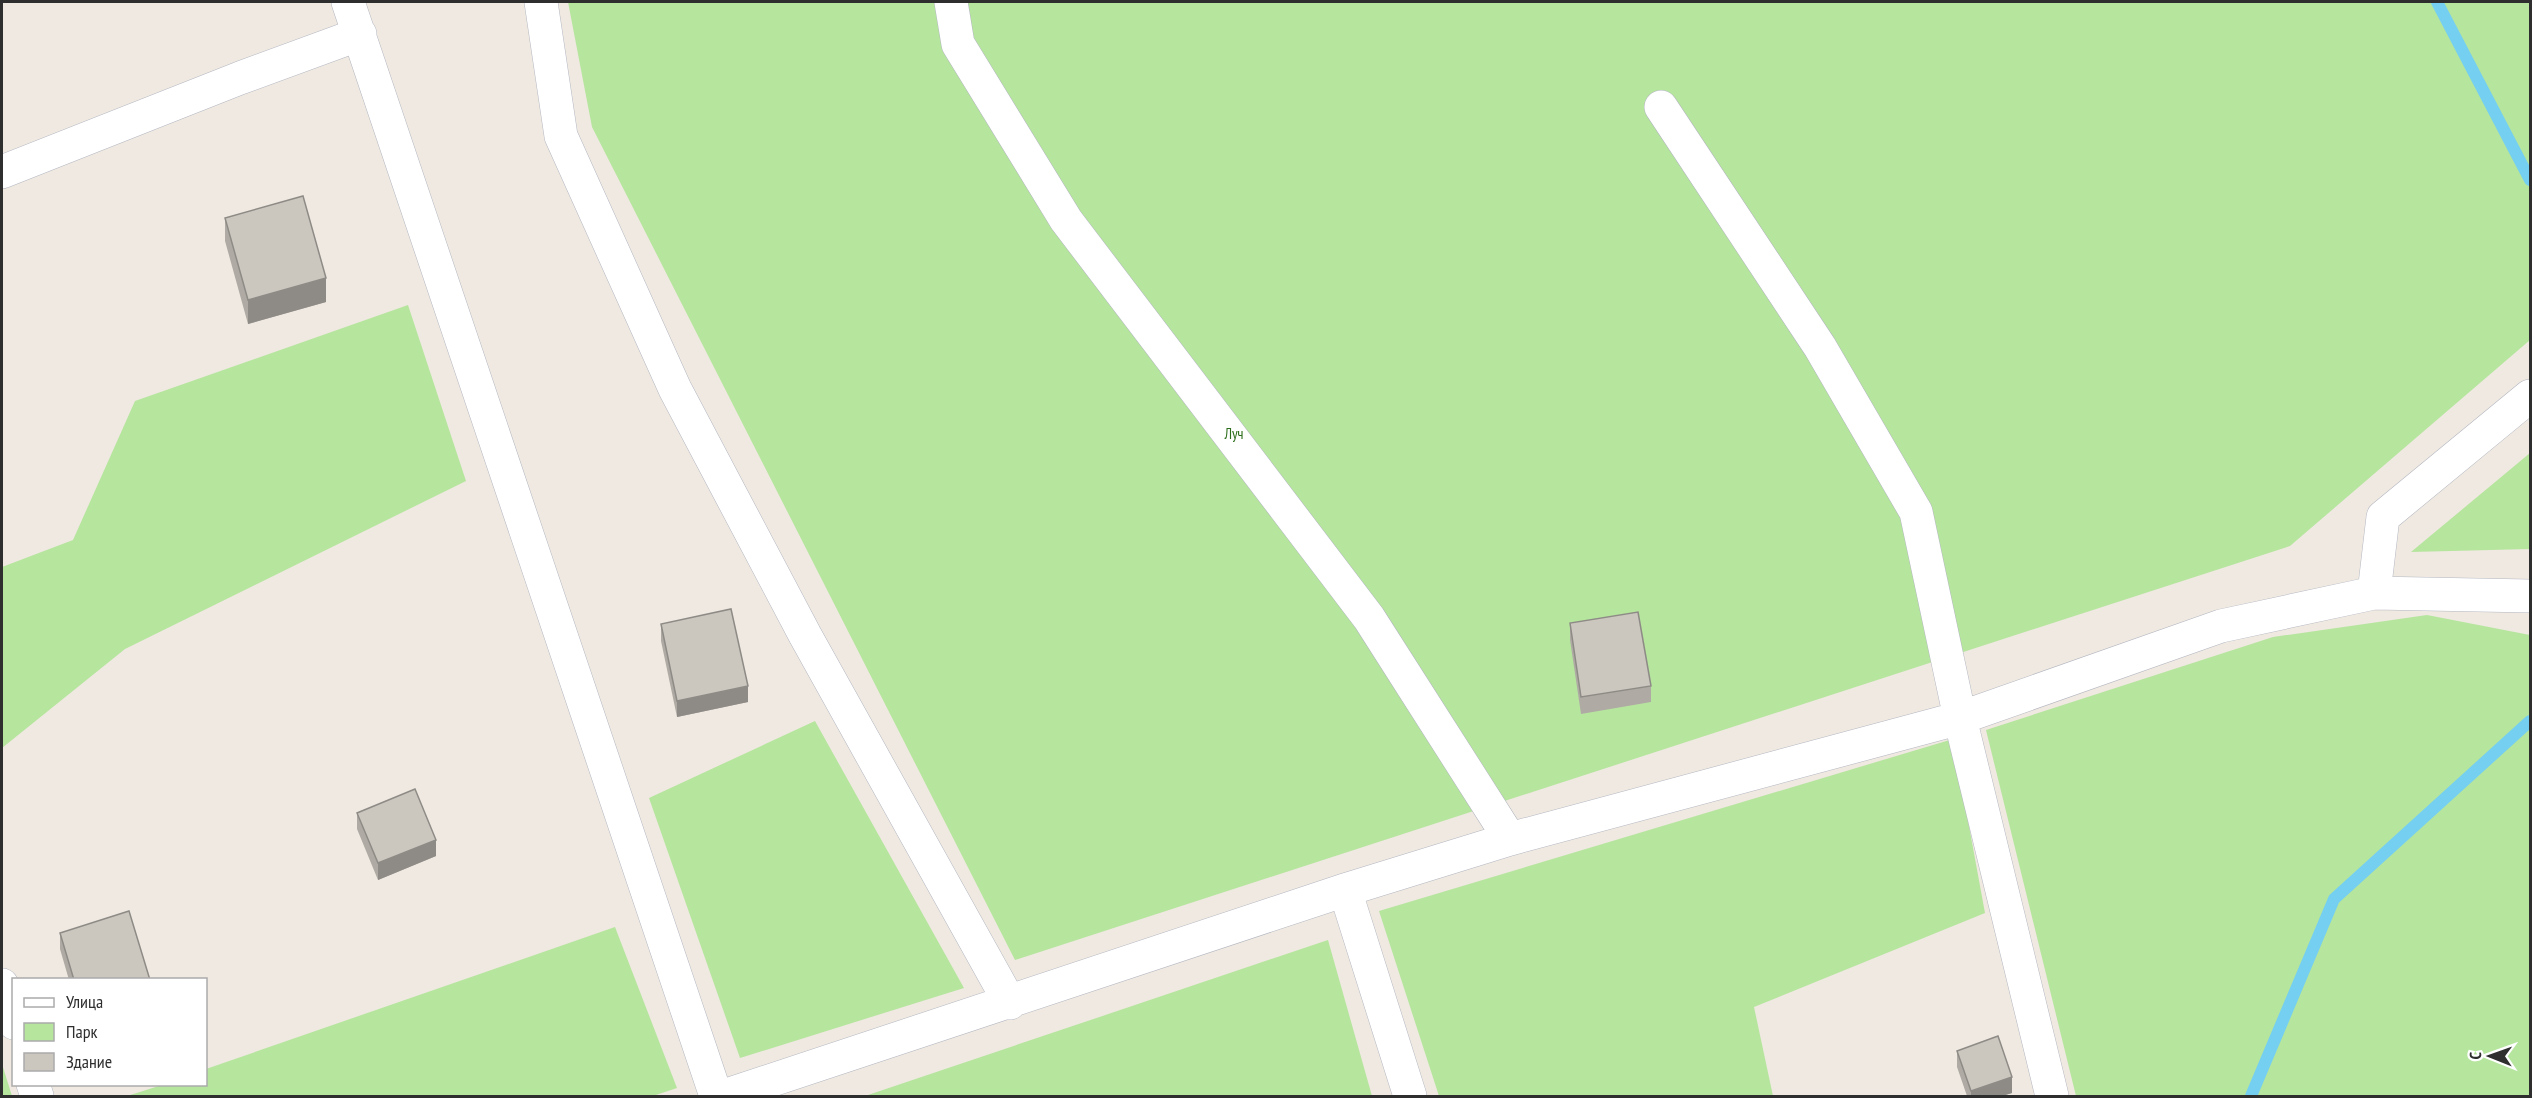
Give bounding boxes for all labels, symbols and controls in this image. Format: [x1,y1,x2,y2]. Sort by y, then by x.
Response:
park label: Луч [1223,424,1244,443]
legend [12,978,207,1086]
text: Улица [66,990,103,1013]
text: Парк [66,1020,97,1043]
north arrow [2460,1026,2520,1086]
text: Здание [66,1050,112,1073]
text: С [2465,1051,2485,1060]

